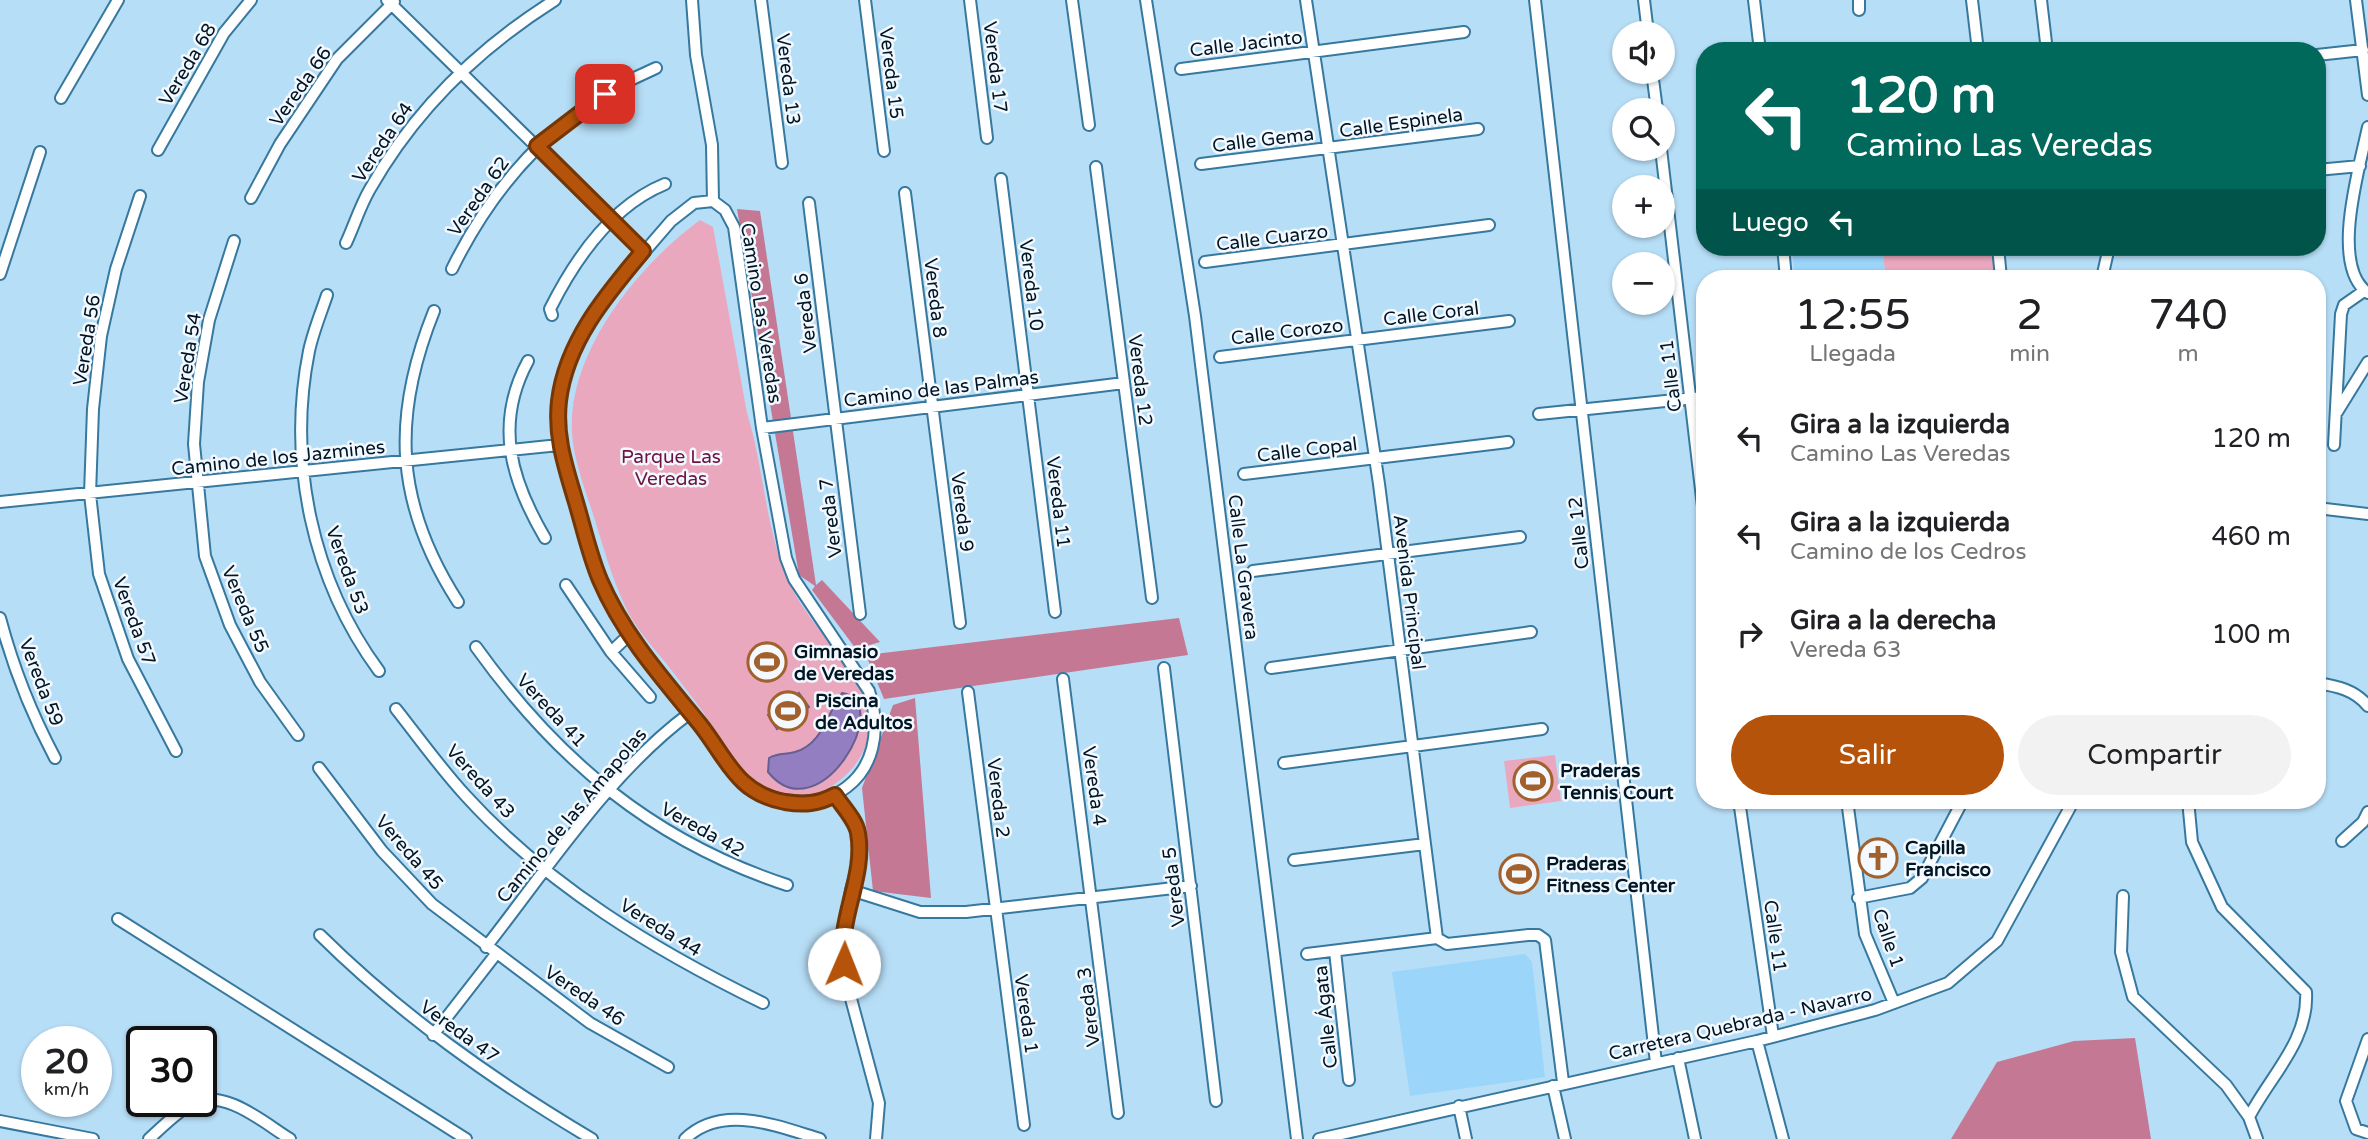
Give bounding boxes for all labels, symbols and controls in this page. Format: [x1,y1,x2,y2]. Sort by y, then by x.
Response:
street label: Vereda 68 [155,19,221,110]
street label: Vereda 17 [978,20,1012,114]
map controls [1612,21,1675,315]
button: sound [1612,21,1675,84]
street label: Vereda 15 [874,26,908,120]
street label: Calle Jacinto [1188,26,1304,62]
street label: Vereda 13 [771,32,805,126]
street label: Vereda 66 [265,42,336,131]
pin [575,64,635,124]
text: 120 m [1846,67,1996,126]
icon: left [1731,70,1822,161]
icon: arrive [586,75,624,113]
street label: Vereda 64 [348,98,418,187]
button: search [1612,98,1675,161]
street label: Calle Espinela [1338,103,1464,143]
street label: Calle Gema [1211,123,1315,157]
text: Camino Las Veredas [1846,127,2153,165]
street label: Vereda 62 [443,153,514,241]
button: + [1612,175,1675,238]
icon: left [1823,203,1861,241]
text: Luego [1731,207,1809,238]
street label: Calle Cuarzo [1215,220,1329,256]
street label: Camino Las Veredas [736,221,786,405]
street label: Vereda 10 [1014,238,1048,332]
button: − [1612,252,1675,315]
street label: Vereda 8 [919,257,951,339]
street label: Vereda 6 [790,272,822,354]
text: 12:55 [1794,290,1911,341]
text: 2 [2016,290,2043,341]
text: 740 [2148,290,2228,341]
street label: Vereda 56 [69,293,105,387]
street label: Calle Coral [1382,297,1480,331]
street label: Vereda 54 [170,311,206,405]
street label: Calle Corozo [1230,314,1345,350]
street label: Vereda 12 [1123,333,1157,427]
street label: Calle 11 [1656,338,1686,413]
text: Llegada [1809,340,1896,368]
text: min [2009,340,2050,368]
text: m [2177,340,2199,368]
street label: Camino de las Palmas [842,366,1040,412]
text: Gira a la izquierda [1790,409,2010,440]
icon: left [1731,419,1769,457]
text: 120 m [2211,423,2291,454]
street label: Calle Copal [1256,433,1359,467]
street label: Camino de los Jazmines [170,436,386,480]
text: Camino Las Veredas [1790,440,2011,468]
park label: Parque Las Veredas [621,446,721,490]
street label: Vereda 11 [1041,455,1075,549]
street label: Vereda 9 [946,471,978,553]
street label: Vereda 7 [815,477,847,559]
street label: Calle La Gravera [1223,493,1263,641]
street label: Calle 12 [1564,495,1594,570]
text: Gira a la izquierda [1790,507,2010,538]
street label: Avenida Principal [1389,513,1429,671]
icon: left [1731,517,1769,555]
text: 460 m [2211,521,2291,552]
street label: Vereda 53 [321,523,373,617]
text: Camino de los Cedros [1790,538,2027,566]
street label: Vereda 55 [217,563,273,656]
street label: Vereda 57 [108,574,160,668]
text: Gira a la derecha [1790,605,1996,636]
icon: right [1731,615,1769,653]
text: 100 m [2211,619,2291,650]
street label: Vereda 59 [14,635,68,729]
text: Vereda 63 [1790,636,1902,664]
sports icon: Gimnasio de Veredas [746,641,788,683]
place label: Gimnasio de Veredas [794,641,894,685]
street label: Vereda 41 [512,669,591,752]
sports icon: Piscina de Adultos [767,690,809,732]
place label: Piscina de Adultos [815,690,913,734]
button: Salir [1731,715,2004,795]
button: Compartir [2018,715,2291,795]
street label: Camino de las Amapolas [492,724,651,908]
street label: Vereda 43 [441,740,519,823]
street label: Vereda 4 [1078,745,1110,827]
street label: Vereda 2 [982,757,1014,839]
sports icon: Praderas Tennis Court [1512,760,1554,802]
place label: Praderas Tennis Court [1559,760,1674,804]
street label: Vereda 42 [657,798,748,862]
street label: Vereda 45 [371,811,448,895]
church icon: Capilla Francisco [1857,837,1899,879]
place label: Capilla Francisco [1905,837,1991,881]
street label: Vereda 5 [1158,846,1190,928]
sports icon: Praderas Fitness Center [1498,853,1540,895]
place label: Praderas Fitness Center [1546,853,1676,897]
street label: Vereda 44 [616,894,705,962]
street label: Calle 11 [1759,899,1791,974]
street label: Calle 1 [1868,906,1908,971]
position arrow [807,927,881,1001]
street label: Vereda 46 [540,961,629,1031]
street label: Calle Ágata [1309,964,1342,1070]
street label: Vereda 3 [1073,966,1105,1048]
street label: Vereda 1 [1010,973,1042,1055]
street label: Carretera Quebrada - Navarro [1606,983,1874,1065]
street label: Vereda 47 [416,996,503,1068]
speed limit sign: 30 [126,1026,217,1117]
text: 20 [45,1041,88,1083]
text: km/h [44,1078,89,1100]

